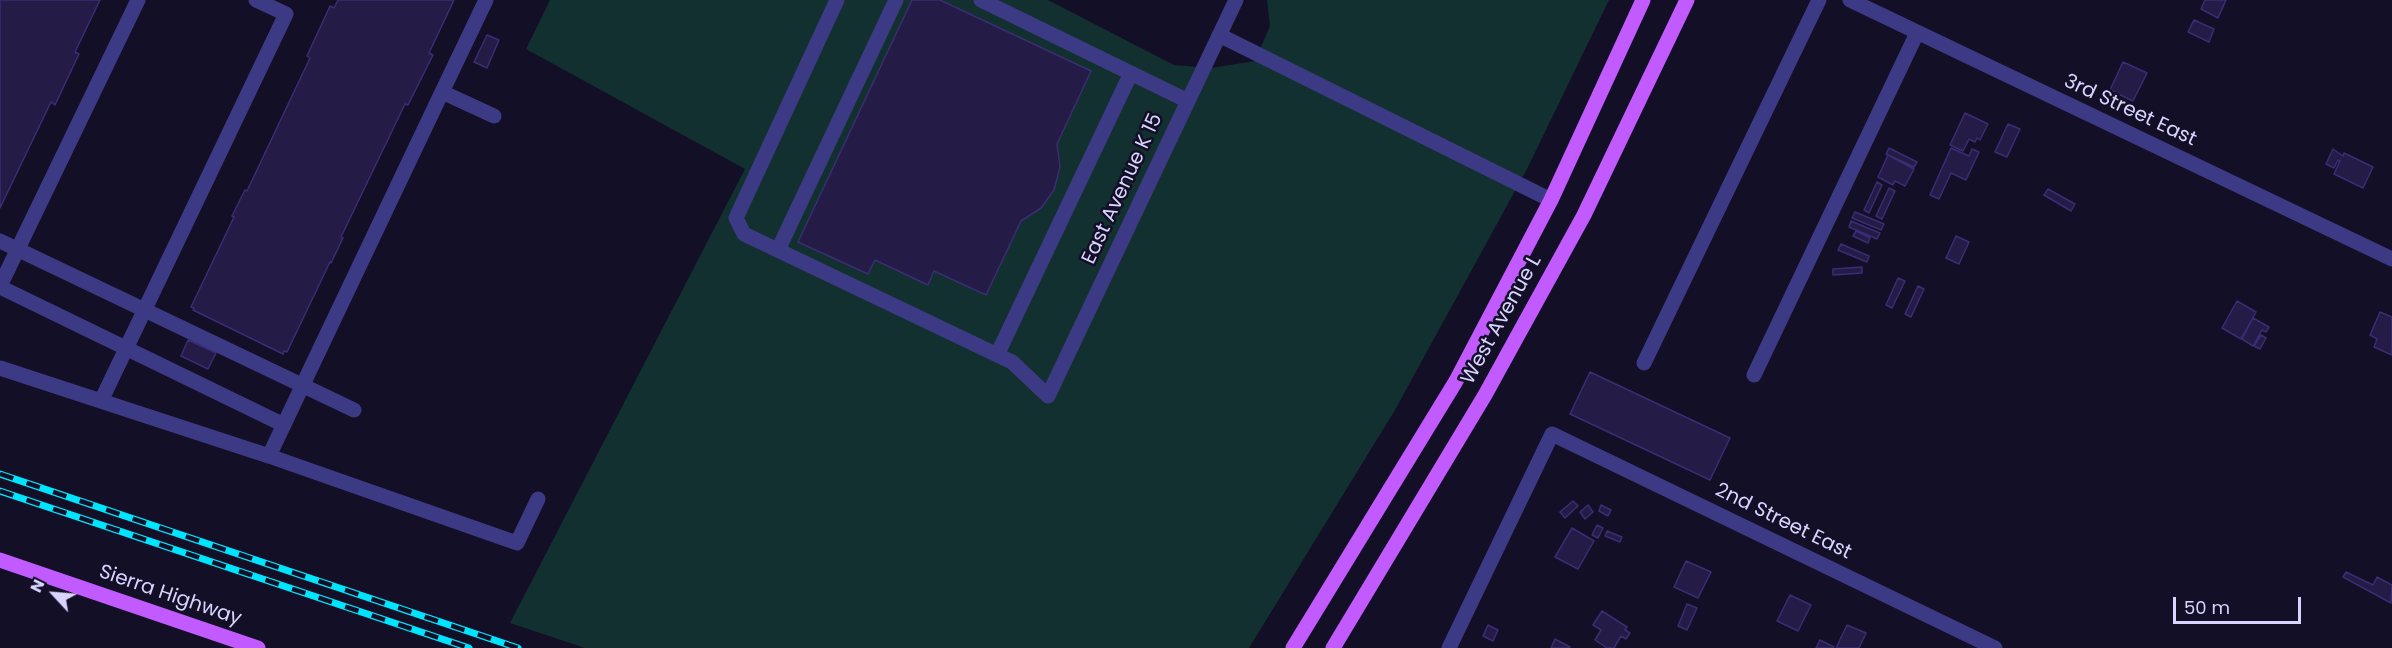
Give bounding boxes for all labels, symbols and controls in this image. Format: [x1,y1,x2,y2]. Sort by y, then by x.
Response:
street label: 3rd Street East [2060,70,2200,152]
street label: East Avenue K 15 [1078,110,1168,268]
street label: West Avenue L [1457,251,1547,389]
street label: 2nd Street East [1711,479,1855,565]
street label: Sierra Highway [96,560,244,632]
north arrow [24,564,84,624]
text: N [24,575,50,596]
scale bar [2176,585,2304,623]
text: 50 m [2184,595,2230,620]

